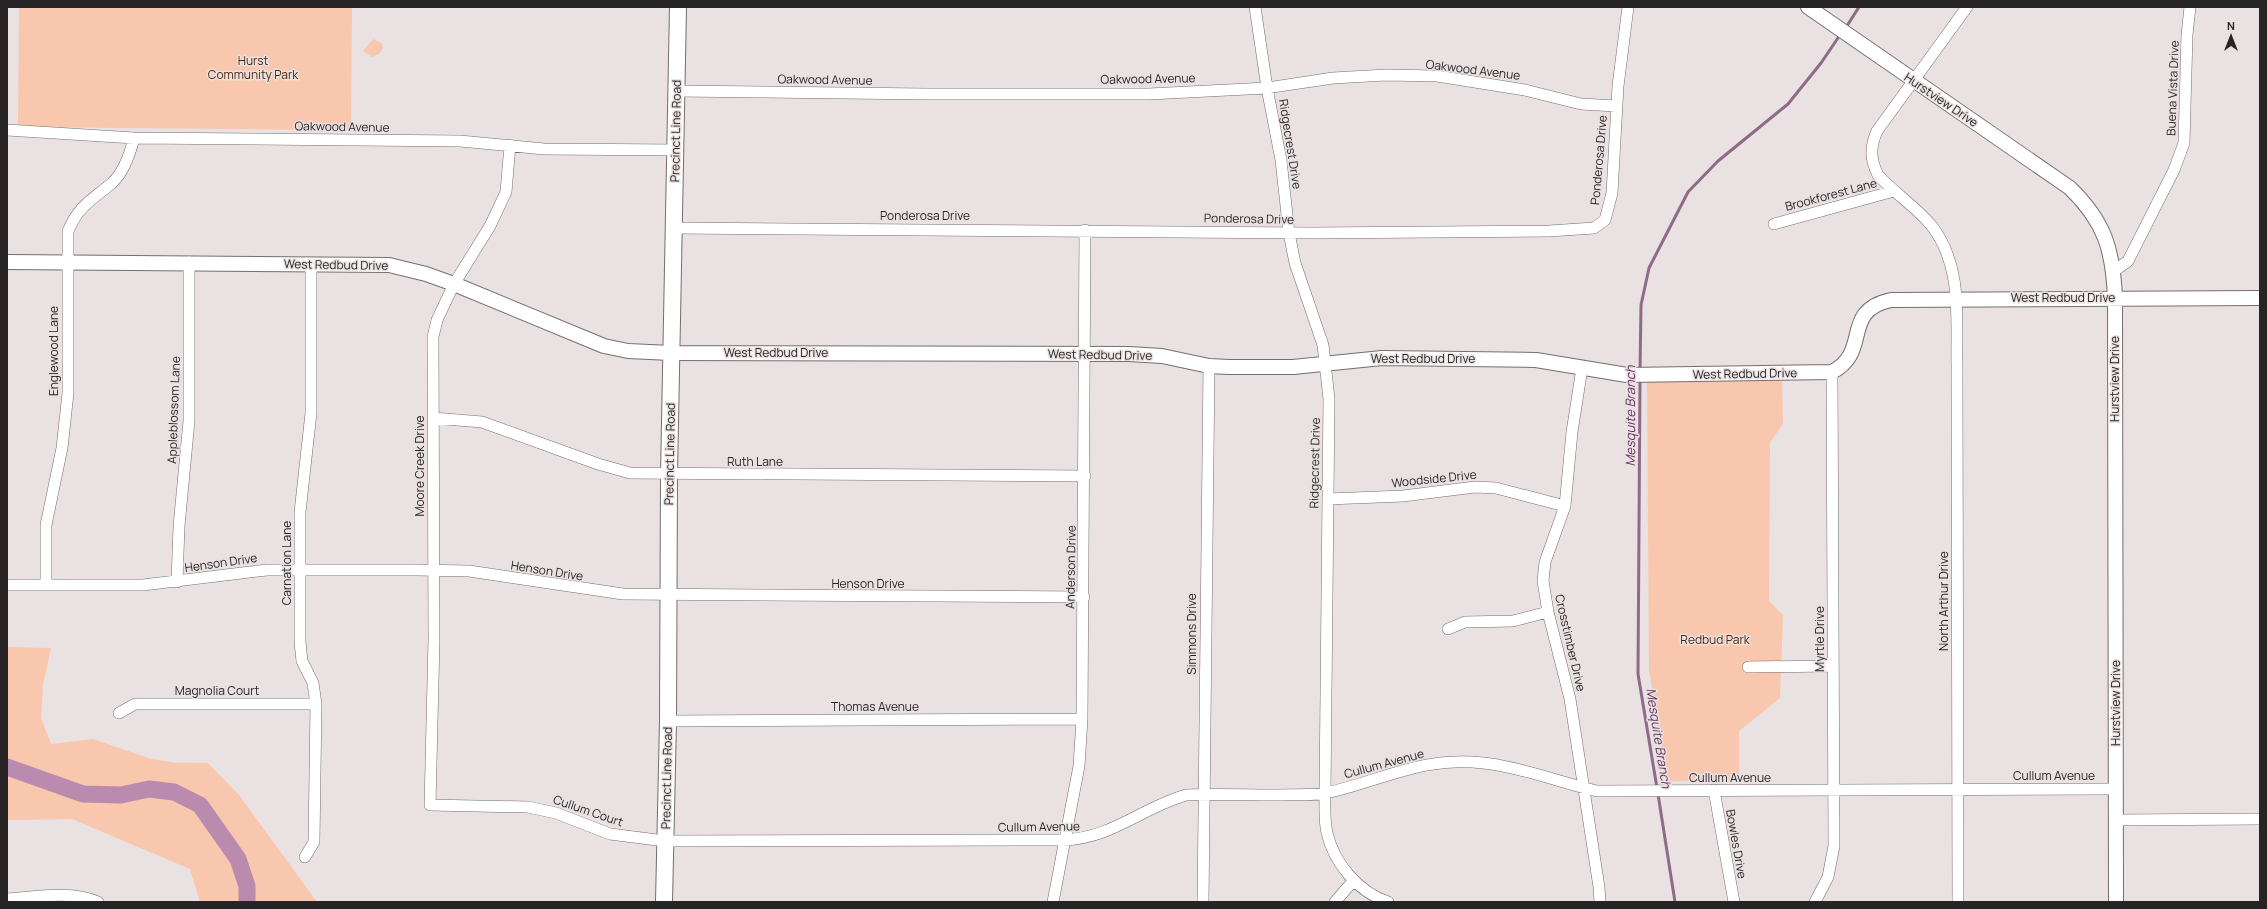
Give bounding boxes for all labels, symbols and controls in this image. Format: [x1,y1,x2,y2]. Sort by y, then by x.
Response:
north arrow [2211,16,2251,56]
text: N [2227,18,2235,33]
street label: Buena Vista Drive [2162,40,2183,136]
park label: Hurst Community Park [208,52,299,83]
street label: Oakwood Avenue [1425,55,1521,84]
street label: Oakwood Avenue [1100,69,1196,88]
street label: Hurstview Drive [1901,69,1982,131]
street label: Oakwood Avenue [777,70,873,89]
street label: Precinct Line Road [666,80,685,182]
street label: Ridgecrest Drive [1275,98,1306,190]
street label: Ponderosa Drive [1586,114,1611,206]
street label: Oakwood Avenue [294,117,390,136]
street label: Brookforest Lane [1783,174,1879,215]
street label: Ponderosa Drive [880,207,970,224]
street label: Ponderosa Drive [1204,209,1294,228]
street label: West Redbud Drive [284,255,388,274]
street label: West Redbud Drive [2011,289,2115,306]
street label: Englewood Lane [45,306,62,396]
street label: Hurstview Drive [2106,336,2123,422]
street label: West Redbud Drive [724,344,828,361]
street label: West Redbud Drive [1048,345,1152,364]
street label: West Redbud Drive [1371,350,1475,367]
street label: Appleblossom Lane [163,356,184,464]
water label: Mesquite Branch [1621,364,1639,467]
street label: West Redbud Drive [1693,364,1797,383]
street label: Precinct Line Road [660,403,679,505]
street label: Moore Creek Drive [411,415,428,517]
street label: Ridgecrest Drive [1305,417,1324,509]
street label: Ruth Lane [727,453,783,470]
street label: Woodside Drive [1391,466,1477,491]
street label: Carnation Lane [278,521,295,605]
street label: Anderson Drive [1061,525,1080,609]
street label: Henson Drive [184,549,258,576]
street label: North Arthur Drive [1935,551,1952,651]
street label: Henson Drive [510,556,585,585]
street label: Henson Drive [831,575,905,592]
street label: Simmons Drive [1183,593,1200,675]
street label: Crosstimber Drive [1551,593,1590,693]
street label: Myrtle Drive [1811,606,1828,672]
park label: Redbud Park [1680,631,1751,648]
street label: Hurstview Drive [2107,660,2124,746]
street label: Magnolia Court [175,682,260,699]
water label: Mesquite Branch [1642,687,1676,791]
street label: Thomas Avenue [831,698,919,715]
street label: Precinct Line Road [657,727,676,829]
street label: Cullum Avenue [1342,745,1426,782]
street label: Cullum Avenue [2013,767,2095,784]
street label: Cullum Avenue [1689,769,1771,786]
street label: Cullum Court [551,791,626,831]
street label: Bowles Drive [1722,808,1751,880]
street label: Cullum Avenue [998,817,1080,836]

